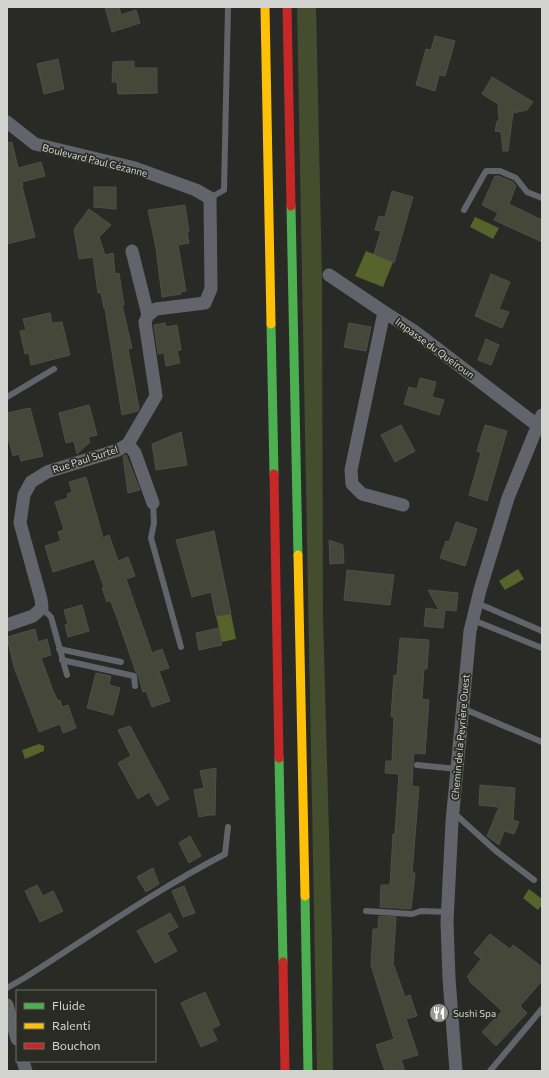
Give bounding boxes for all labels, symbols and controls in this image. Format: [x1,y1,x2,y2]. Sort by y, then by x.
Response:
street label: Boulevard Paul Cézanne [41,141,149,179]
street label: Impasse du Queiroun [393,315,477,381]
street label: Rue Paul Surtel [51,443,119,475]
street label: Chemin de la Peyrière Ouest [449,674,471,800]
legend [16,990,156,1062]
text: Fluide [52,998,85,1012]
restaurant icon: Sushi Spa [428,1002,450,1024]
place label: Sushi Spa [453,1007,496,1019]
text: Ralenti [52,1018,91,1032]
text: Bouchon [52,1038,100,1052]

